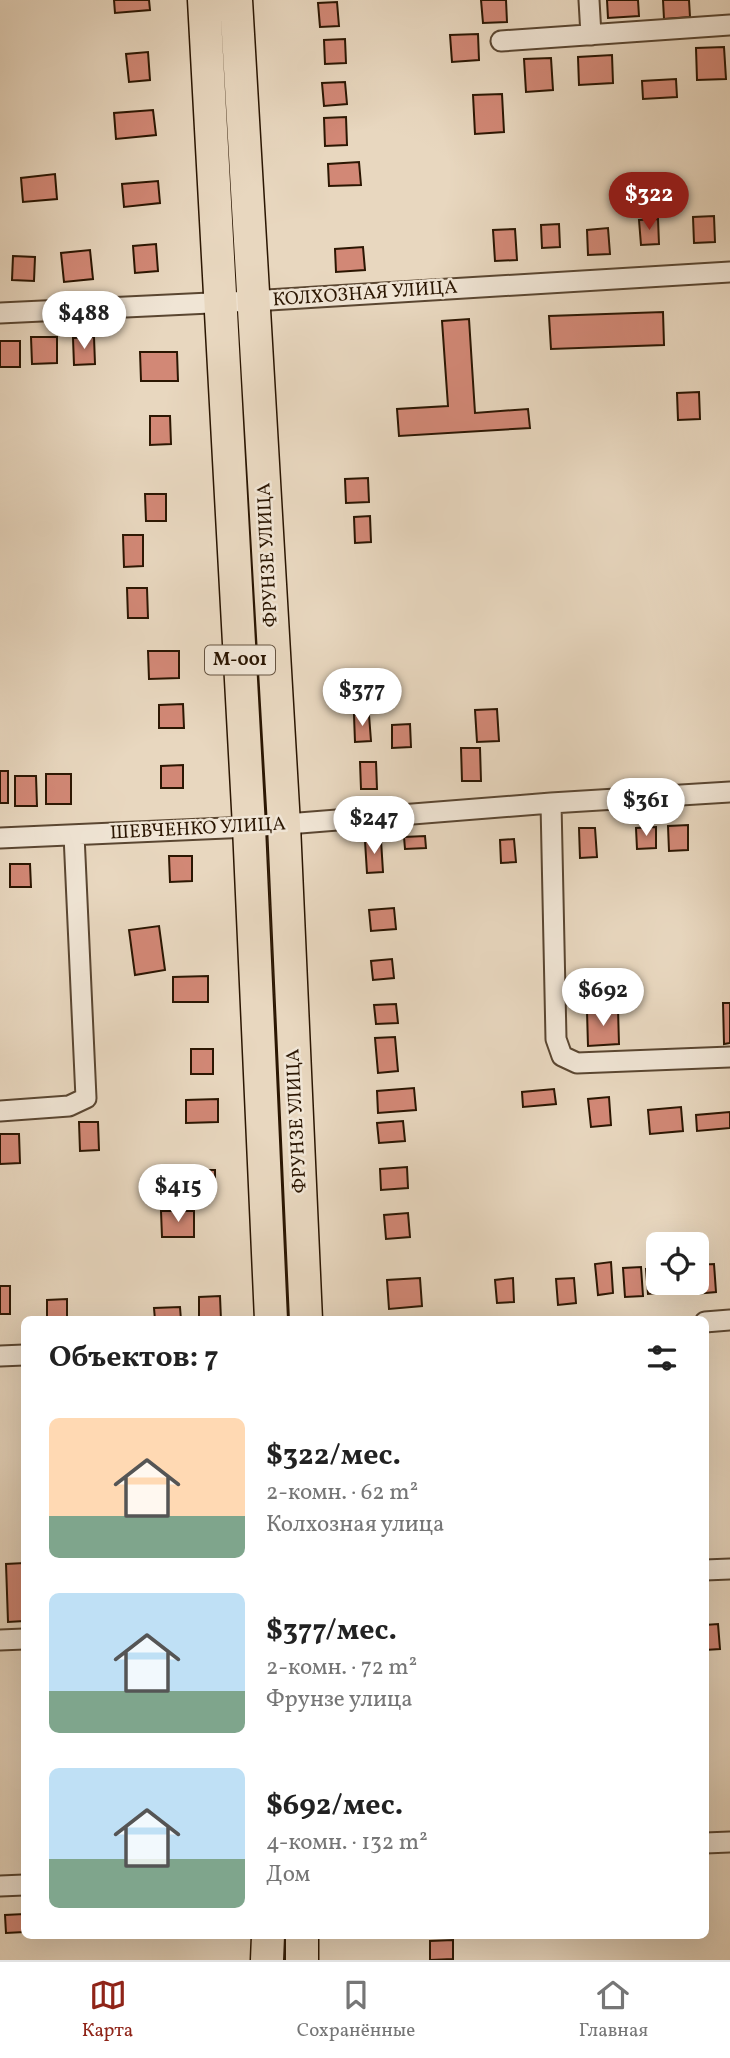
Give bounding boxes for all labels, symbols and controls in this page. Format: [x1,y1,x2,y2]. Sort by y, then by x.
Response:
pin: $322 [608,173,690,232]
text: $322 [625,179,673,211]
street label: КОЛХОЗНАЯ УЛИЦА [272,275,458,313]
pin: $488 [43,292,125,351]
text: $488 [58,298,110,330]
street label: ФРУНЗЕ УЛИЦА [251,482,285,628]
road number: M-001 [205,646,275,674]
pin: $377 [321,668,403,728]
text: $377 [339,675,385,707]
pin: $361 [605,778,687,838]
text: $361 [623,785,669,817]
pin: $247 [333,796,415,856]
text: $247 [349,803,399,835]
street label: ШЕВЧЕНКО УЛИЦА [109,811,287,847]
pin: $692 [562,968,644,1028]
text: $692 [578,975,628,1007]
street label: ФРУНЗЕ УЛИЦА [280,1048,314,1194]
pin: $415 [137,1164,219,1224]
text: $415 [154,1171,202,1203]
map controls [646,1232,709,1295]
button: locate [646,1232,709,1295]
text: Объектов: 7 [49,1337,219,1379]
icon: filters [643,1339,681,1377]
text: $322/мес. [266,1435,401,1477]
icon: home [105,1446,189,1530]
text: 2-комн. · 62 m² [266,1477,418,1509]
text: Колхозная улица [266,1509,445,1541]
text: $377/мес. [266,1610,397,1652]
icon: home [105,1621,189,1705]
text: 2-комн. · 72 m² [266,1652,417,1684]
text: Фрунзе улица [266,1684,413,1716]
text: $692/мес. [266,1785,403,1827]
icon: home [105,1796,189,1880]
text: 4-комн. · 132 m² [266,1827,428,1859]
text: Дом [266,1859,310,1891]
tab: Карта [82,1976,133,2044]
tab: Сохранённые [297,1976,415,2044]
tab: Главная [579,1976,648,2044]

